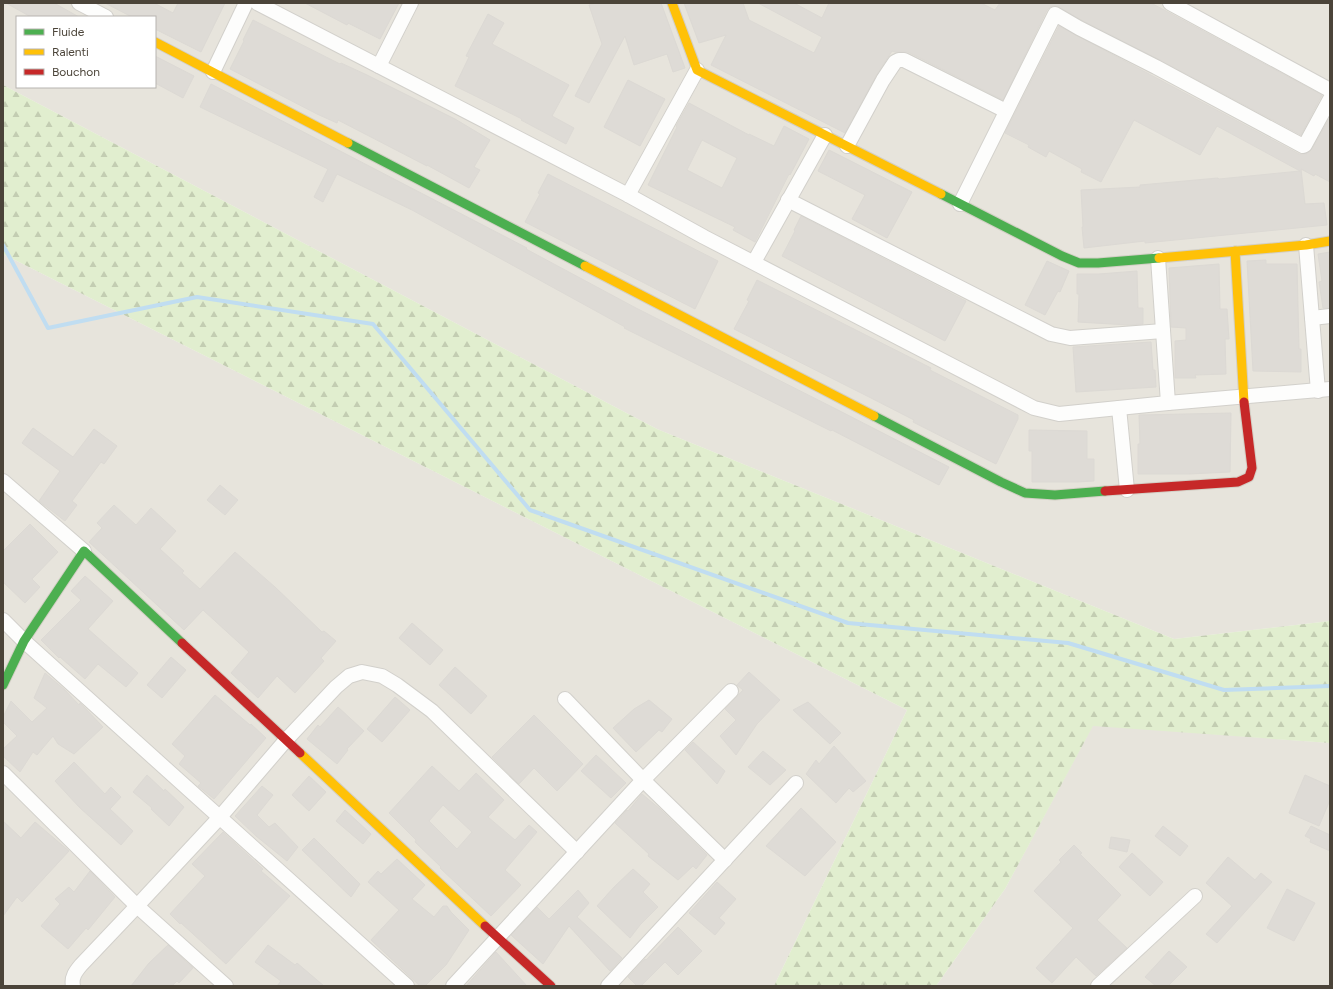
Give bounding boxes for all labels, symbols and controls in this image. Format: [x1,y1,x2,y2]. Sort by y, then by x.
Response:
legend [16,16,156,88]
text: Fluide [52,25,85,39]
text: Ralenti [52,45,89,59]
text: Bouchon [52,65,100,79]

